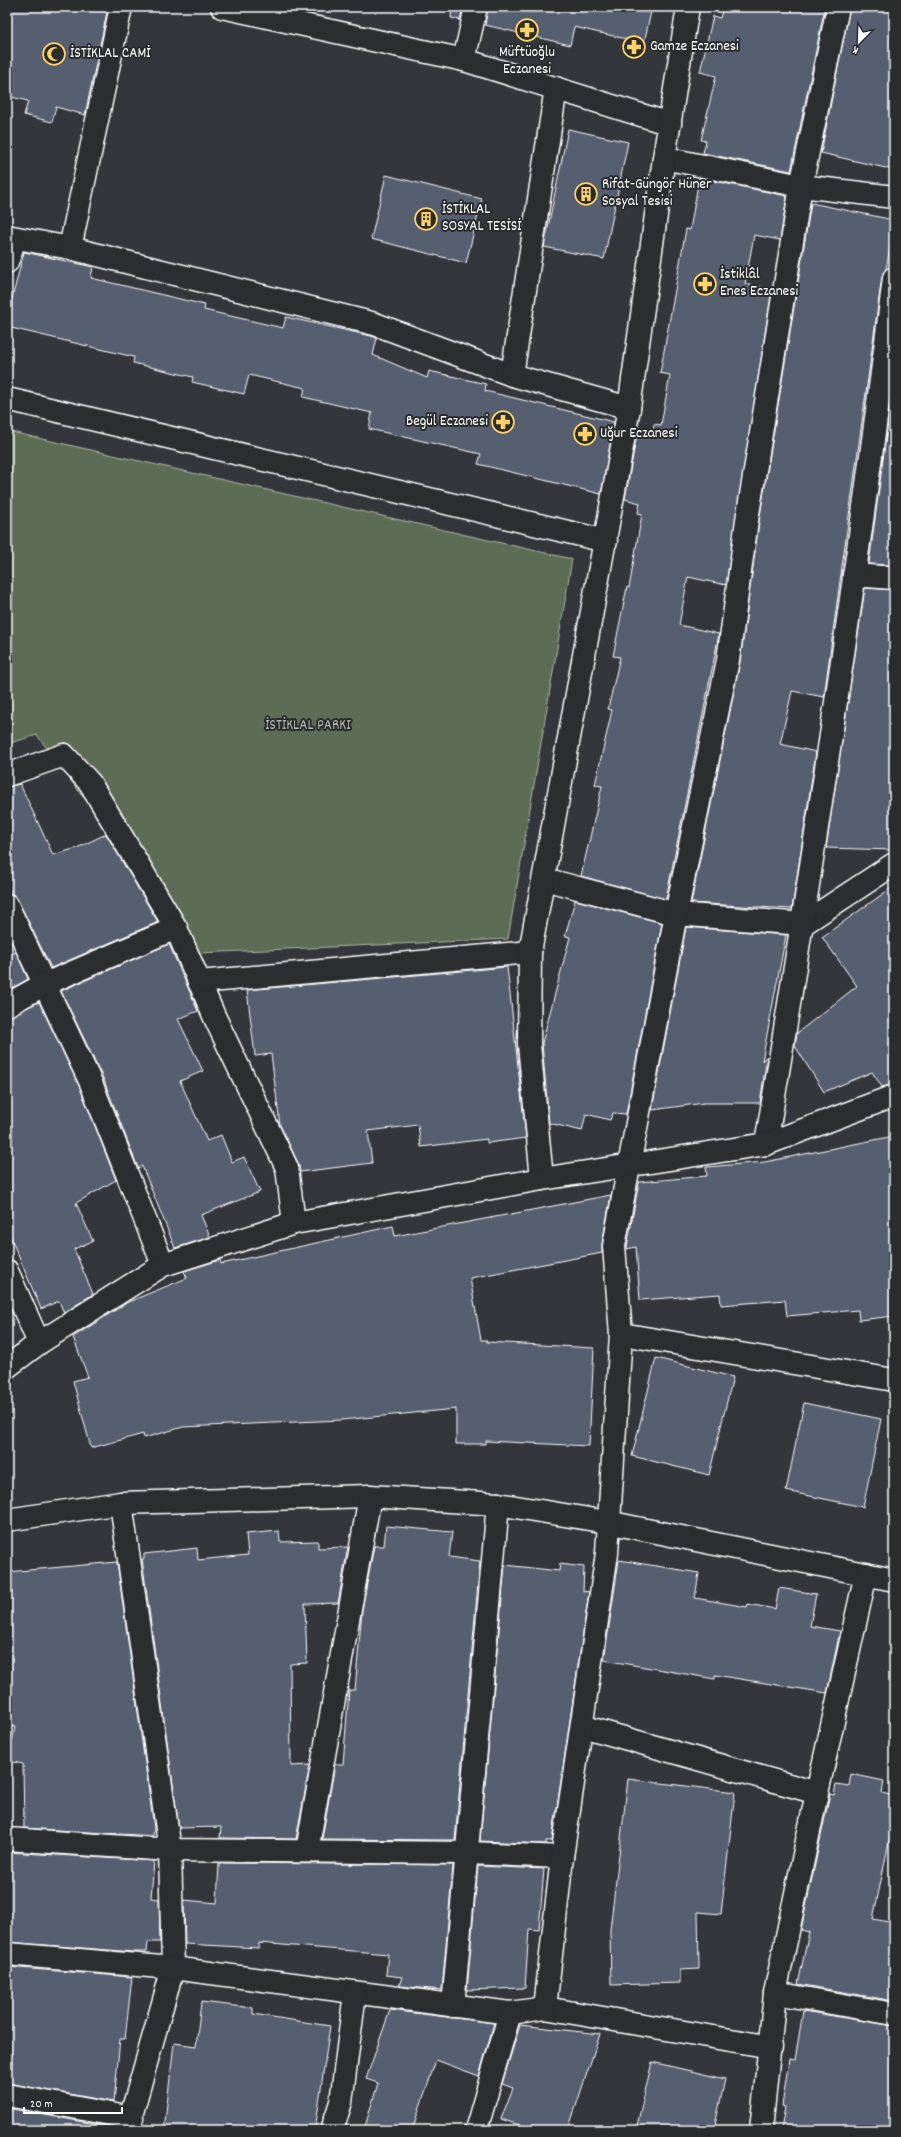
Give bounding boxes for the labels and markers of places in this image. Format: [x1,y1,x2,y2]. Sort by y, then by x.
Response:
pharmacy icon: Müftüoğlu Eczanesi [514,17,540,43]
pharmacy icon: Gamze Eczanesi [621,34,647,60]
place label: Gamze Eczanesi [650,36,739,58]
mosque icon: İSTİKLAL CAMİ [41,41,67,67]
place label: Müftüoğlu Eczanesi [499,42,555,81]
place label: İSTİKLAL CAMİ [70,43,151,65]
place label: Rifat-Güngör Hüner Sosyal Tesisi [602,174,712,213]
building icon: Rifat-Güngör Hüner Sosyal Tesisi [573,181,599,207]
place label: İSTİKLAL SOSYAL TESİSİ [442,199,522,238]
building icon: İSTİKLAL SOSYAL TESİSİ [413,206,439,232]
place label: İstiklâl Enes Eczanesi [720,264,799,303]
pharmacy icon: İstiklâl Enes Eczanesi [692,271,718,297]
pharmacy icon: Begül Eczanesi [490,409,516,435]
place label: Begül Eczanesi [406,411,488,433]
pharmacy icon: Uğur Eczanesi [572,421,598,447]
place label: Uğur Eczanesi [600,423,678,445]

